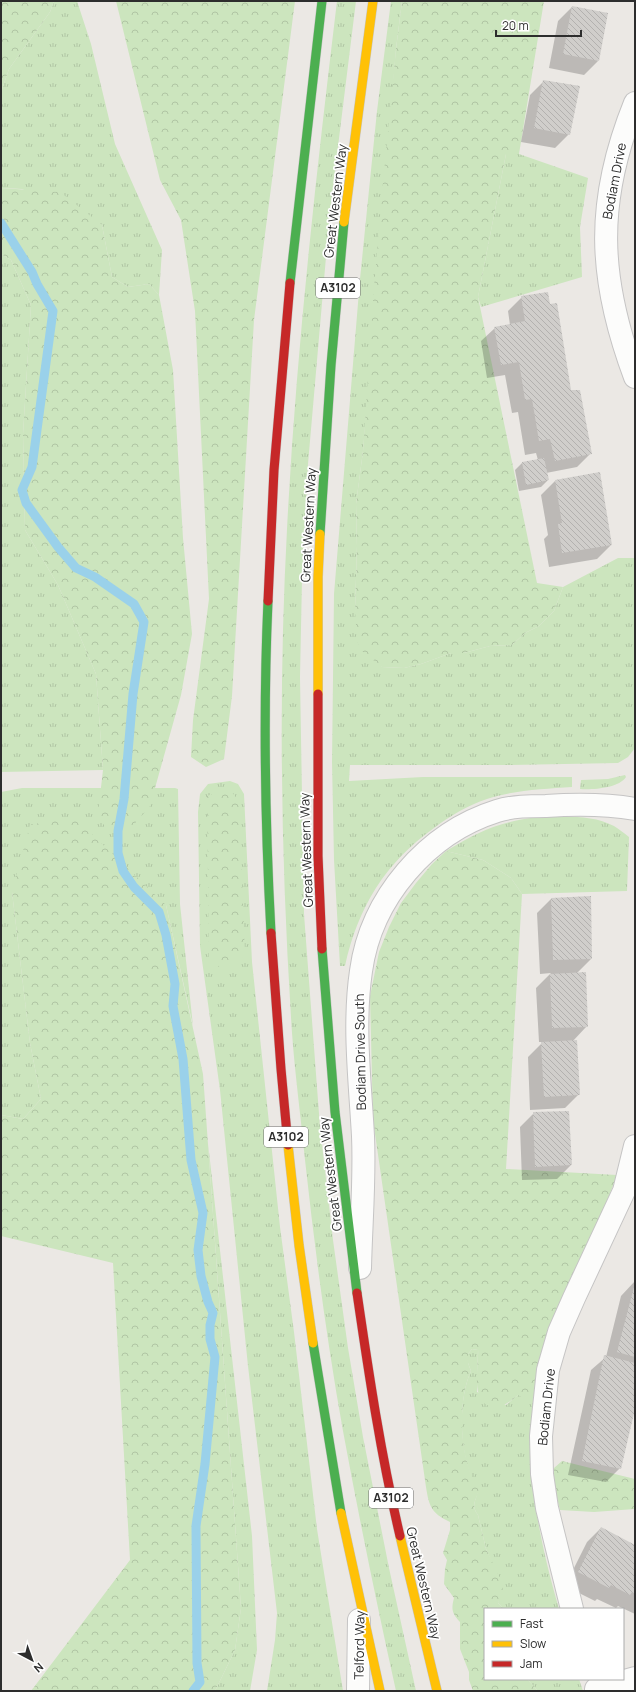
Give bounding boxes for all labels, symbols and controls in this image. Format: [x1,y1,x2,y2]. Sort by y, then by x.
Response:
scale bar [496,12,581,38]
text: 20 m [502,17,529,34]
street label: Bodiam Drive [598,141,630,221]
street label: Great Western Way [319,143,351,259]
road number: A3102 [316,278,360,298]
street label: Great Western Way [296,467,320,583]
street label: Great Western Way [295,792,317,908]
street label: Bodiam Drive South [350,994,370,1110]
street label: Great Western Way [314,1116,346,1232]
road number: A3102 [264,1127,308,1147]
street label: Bodiam Drive [533,1367,559,1447]
road number: A3102 [369,1488,413,1508]
street label: Great Western Way [402,1525,446,1641]
legend [484,1608,624,1680]
street label: Telford Way [349,1610,369,1680]
text: Fast [520,1615,544,1632]
text: Slow [520,1635,546,1652]
north arrow [12,1640,52,1680]
text: Jam [520,1655,542,1672]
text: N [31,1660,47,1676]

